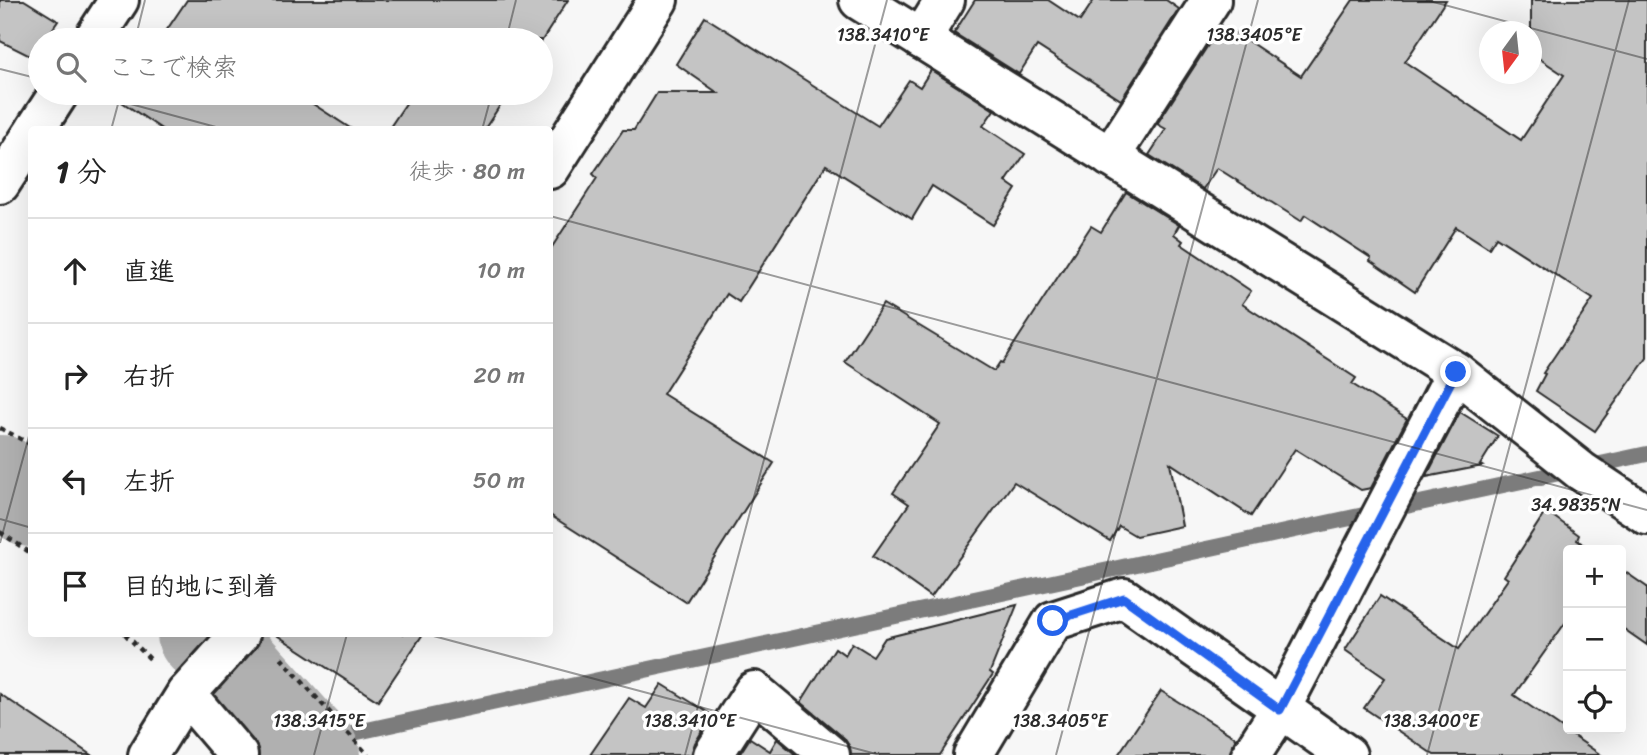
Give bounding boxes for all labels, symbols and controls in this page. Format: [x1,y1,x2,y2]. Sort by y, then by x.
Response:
text: 138.3410°E [837,19,930,51]
text: 138.3405°E [1206,19,1303,51]
north arrow [1479,21,1542,84]
search box [28,28,553,105]
text: ここで検索 [108,44,238,90]
icon: search [52,48,90,86]
text: 1 分 [56,145,107,199]
text: 徒歩 · 80 m [409,151,525,192]
text: 直進 [123,248,175,294]
text: 10 m [477,250,525,291]
icon: ahead [56,252,94,290]
text: 右折 [123,353,175,399]
text: 20 m [474,355,525,396]
route end [1440,356,1471,387]
icon: right [56,357,94,395]
text: 左折 [123,458,175,504]
text: 50 m [473,460,525,501]
icon: left [56,462,94,500]
text: 34.9835°N [1531,489,1621,521]
map controls [1563,545,1626,734]
button: + [1563,545,1626,608]
text: 目的地に到着 [123,563,279,609]
icon: arrive [56,567,94,605]
route start [1037,605,1068,636]
button: − [1563,608,1626,671]
button: locate [1563,671,1626,734]
text: 138.3415°E [273,705,366,737]
text: 138.3410°E [644,705,737,737]
text: 138.3405°E [1012,705,1109,737]
text: 138.3400°E [1383,705,1480,737]

